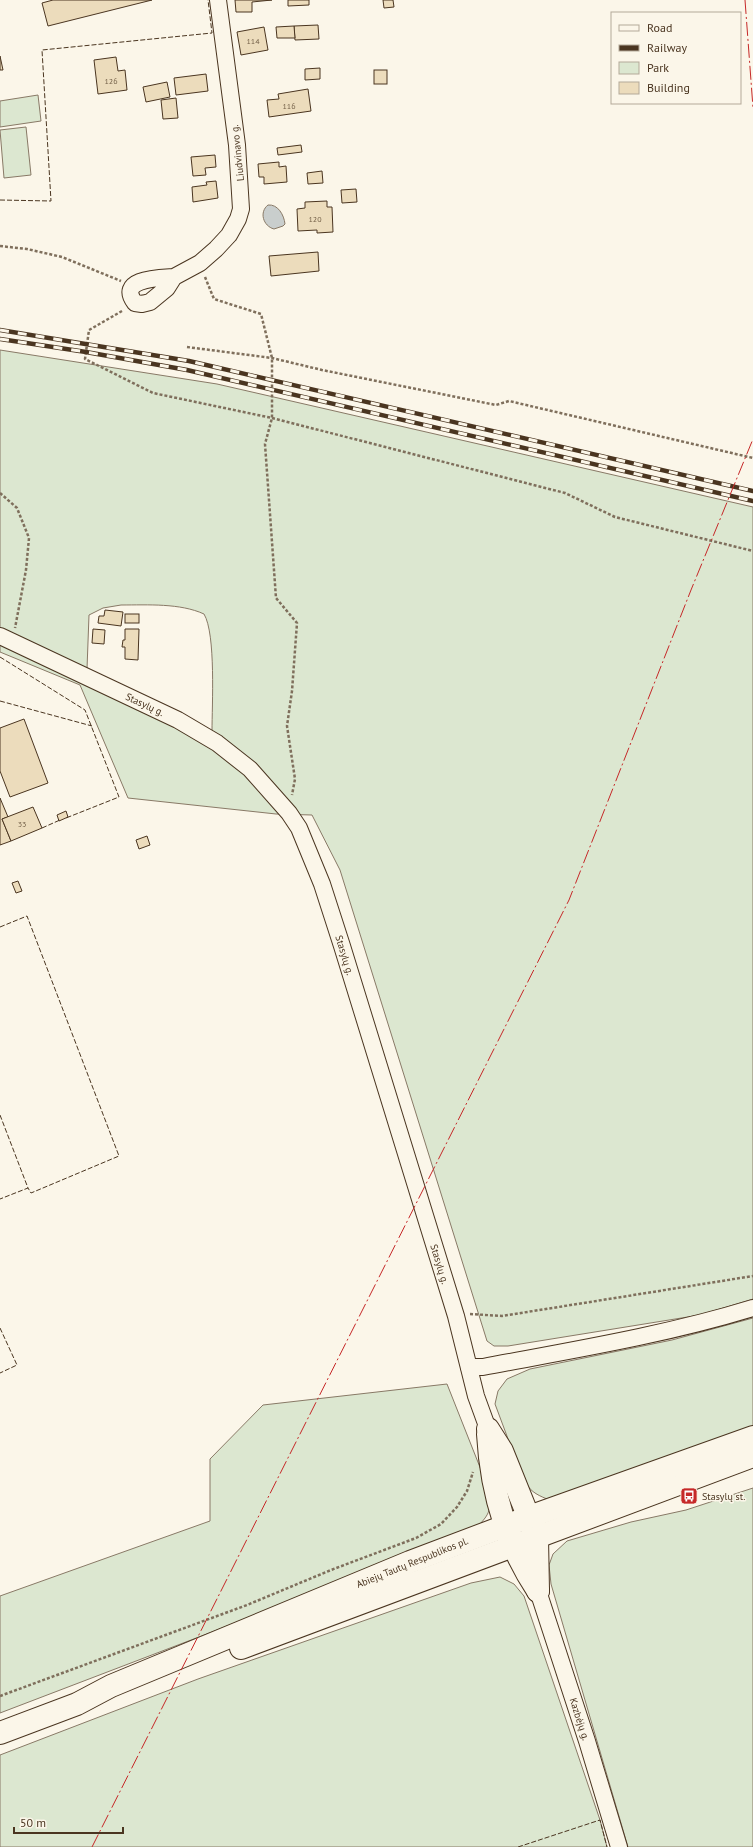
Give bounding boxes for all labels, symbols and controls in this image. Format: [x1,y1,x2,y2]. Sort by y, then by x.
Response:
legend [611,12,741,104]
text: Road [647,20,672,35]
house number: 114 [246,36,260,46]
text: Railway [647,40,687,55]
text: Park [647,60,669,75]
house number: 126 [104,76,118,86]
text: Building [647,80,690,95]
house number: 116 [282,101,296,111]
street label: Liudvinavo g. [228,124,247,182]
house number: 120 [308,214,322,224]
street label: Stasylų g. [123,690,166,719]
house number: 33 [18,819,26,829]
street label: Stasylų g. [332,934,357,977]
street label: Stasylų g. [427,1243,452,1286]
bus stop icon: Stasylų st. [679,1486,699,1506]
place label: Stasylų st. [702,1490,745,1503]
street label: Abiejų Tautų Respublikos pl. [354,1534,470,1591]
street label: Kazbėjų g. [567,1696,593,1742]
scale bar [14,1809,123,1835]
text: 50 m [20,1815,46,1830]

